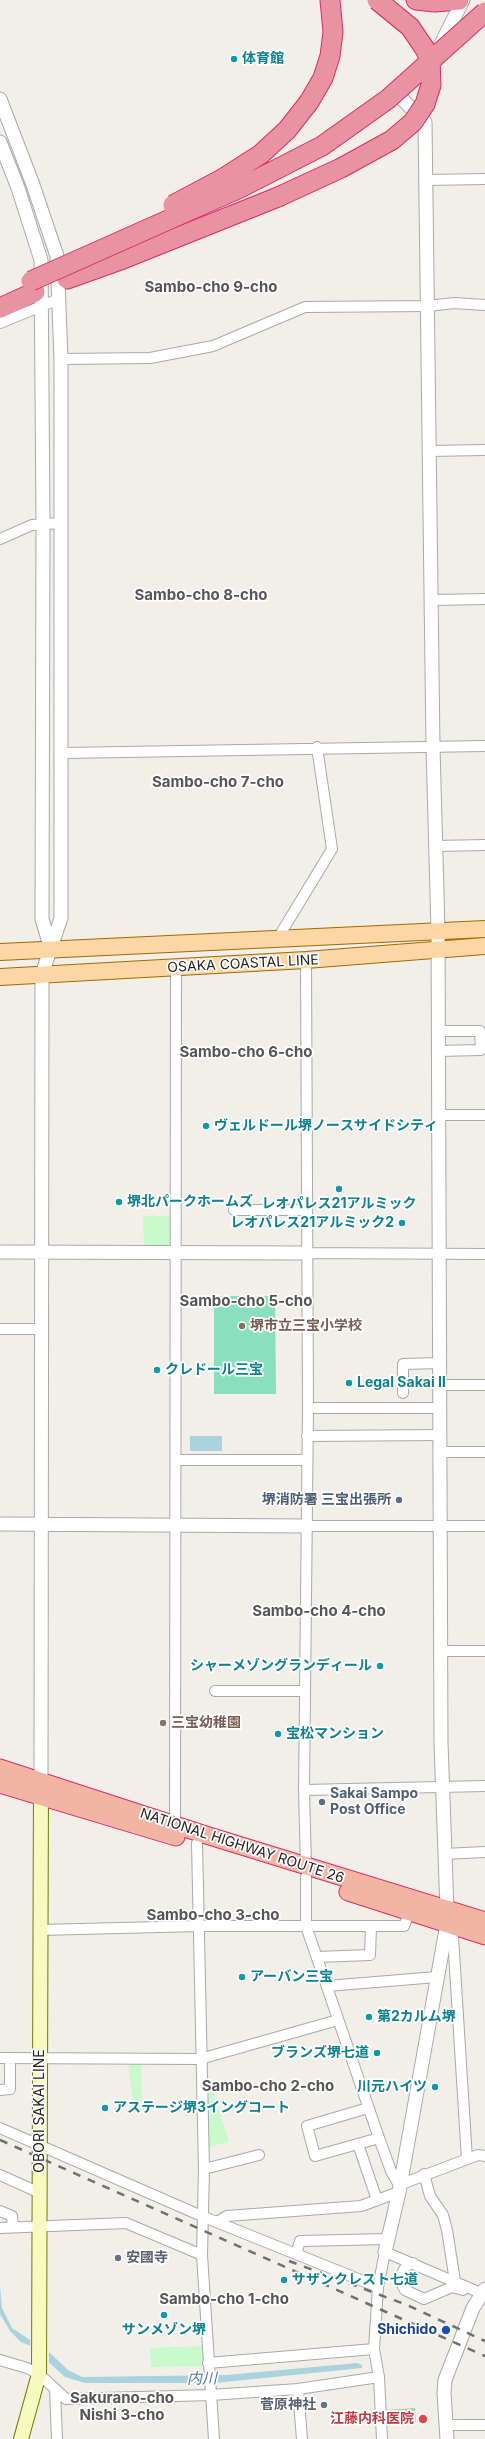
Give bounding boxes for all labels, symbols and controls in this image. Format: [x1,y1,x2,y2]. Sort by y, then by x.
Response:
place label: 体育館 [242,51,284,67]
marker: 体育館 [229,54,239,64]
district label: Sambo-cho 9-cho [145,278,277,296]
district label: Sambo-cho 8-cho [135,586,267,604]
district label: Sambo-cho 7-cho [152,773,284,791]
street label: OSAKA COASTAL LINE [167,952,319,976]
district label: Sambo-cho 6-cho [180,1043,312,1061]
place label: ヴェルドール堺ノースサイドシティ [214,1118,438,1134]
marker: ヴェルドール堺ノースサイドシティ [201,1121,211,1131]
marker: レオパレス21アルミック [334,1184,344,1194]
place label: 堺北パークホームズ [127,1194,253,1210]
place label: レオパレス21アルミック [262,1196,416,1212]
marker: 堺北パークホームズ [114,1197,124,1207]
place label: レオパレス21アルミック2 [230,1215,394,1231]
marker: レオパレス21アルミック2 [397,1218,407,1228]
district label: Sambo-cho 5-cho [180,1292,312,1310]
place label: 堺市立三宝小学校 [250,1318,362,1334]
marker: 堺市立三宝小学校 [237,1321,247,1331]
place label: クレドール三宝 [165,1362,263,1378]
marker: クレドール三宝 [152,1365,162,1375]
place label: Legal Sakai Ⅱ [357,1375,446,1391]
marker: Legal Sakai Ⅱ [344,1378,354,1388]
place label: 堺消防署 三宝出張所 [262,1492,391,1508]
marker: 堺消防署 三宝出張所 [394,1495,404,1505]
district label: Sambo-cho 4-cho [252,1602,386,1620]
place label: シャーメゾングランディール [190,1658,372,1674]
marker: シャーメゾングランディール [375,1661,385,1671]
place label: 三宝幼稚園 [171,1715,241,1731]
marker: 三宝幼稚園 [158,1718,168,1728]
place label: 宝松マンション [286,1726,384,1742]
marker: 宝松マンション [273,1729,283,1739]
place label: Sakai Sampo Post Office [330,1786,418,1818]
marker: Sakai Sampo Post Office [317,1797,327,1807]
street label: NATIONAL HIGHWAY ROUTE 26 [138,1805,346,1887]
district label: Sambo-cho 3-cho [147,1906,279,1924]
place label: アーバン三宝 [250,1969,333,1985]
marker: アーバン三宝 [237,1972,247,1982]
place label: 第2カルム堺 [377,2009,456,2025]
marker: 第2カルム堺 [364,2012,374,2022]
place label: ブランズ堺七道 [271,2045,369,2061]
marker: ブランズ堺七道 [372,2048,382,2058]
street label: OBORI SAKAI LINE [32,2049,48,2173]
district label: Sambo-cho 2-cho [202,2077,334,2095]
place label: 川元ハイツ [357,2079,427,2095]
marker: 川元ハイツ [430,2082,440,2092]
place label: アステージ堺3イングコート [113,2100,290,2116]
marker: アステージ堺3イングコート [100,2103,110,2113]
place label: 安國寺 [126,2250,168,2266]
marker: 安國寺 [113,2253,123,2263]
place label: サザンクレスト七道 [292,2272,418,2288]
marker: サザンクレスト七道 [279,2275,289,2285]
district label: Sambo-cho 1-cho [159,2290,289,2308]
marker: サンメゾン堺 [159,2310,169,2320]
place label: サンメゾン堺 [122,2322,206,2338]
place label: Shichido [377,2322,437,2338]
marker: Shichido [440,2324,452,2336]
water label: 内川 [187,2370,217,2388]
district label: Sakurano-cho Nishi 3-cho [70,2389,174,2424]
place label: 菅原神社 [260,2397,316,2413]
marker: 菅原神社 [319,2400,329,2410]
place label: 江藤内科医院 [330,2411,414,2427]
marker: 江藤内科医院 [417,2413,429,2425]

